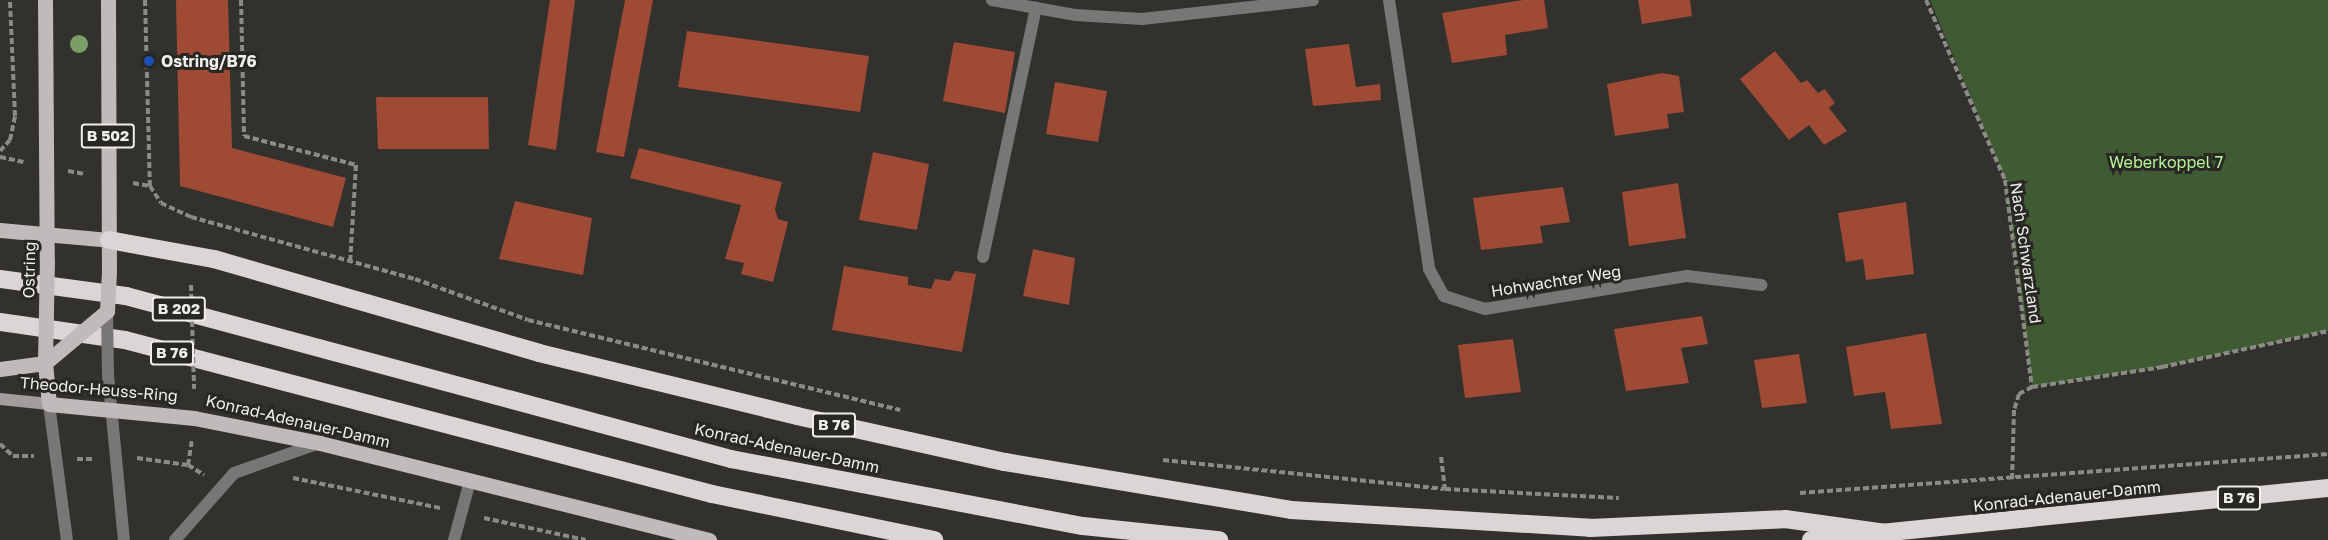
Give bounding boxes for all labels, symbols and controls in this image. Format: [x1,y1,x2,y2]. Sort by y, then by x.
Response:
place label: Ostring/B76 [161,51,257,71]
marker: Ostring/B76 [142,54,156,68]
road number: B 502 [80,124,136,148]
park label: Weberkoppel 7 [2109,152,2223,172]
street label: Nach Schwarzland [2007,181,2045,325]
street label: Ostring [19,241,39,299]
street label: Hohwachter Weg [1490,261,1622,301]
road number: B 202 [150,297,207,321]
road number: B 76 [150,341,195,365]
street label: Theodor-Heuss-Ring [19,373,179,405]
street label: Konrad-Adenauer-Damm [204,390,392,452]
road number: B 76 [812,413,856,437]
street label: Konrad-Adenauer-Damm [693,419,881,477]
street label: Konrad-Adenauer-Damm [1972,477,2162,515]
road number: B 76 [2216,486,2262,510]

